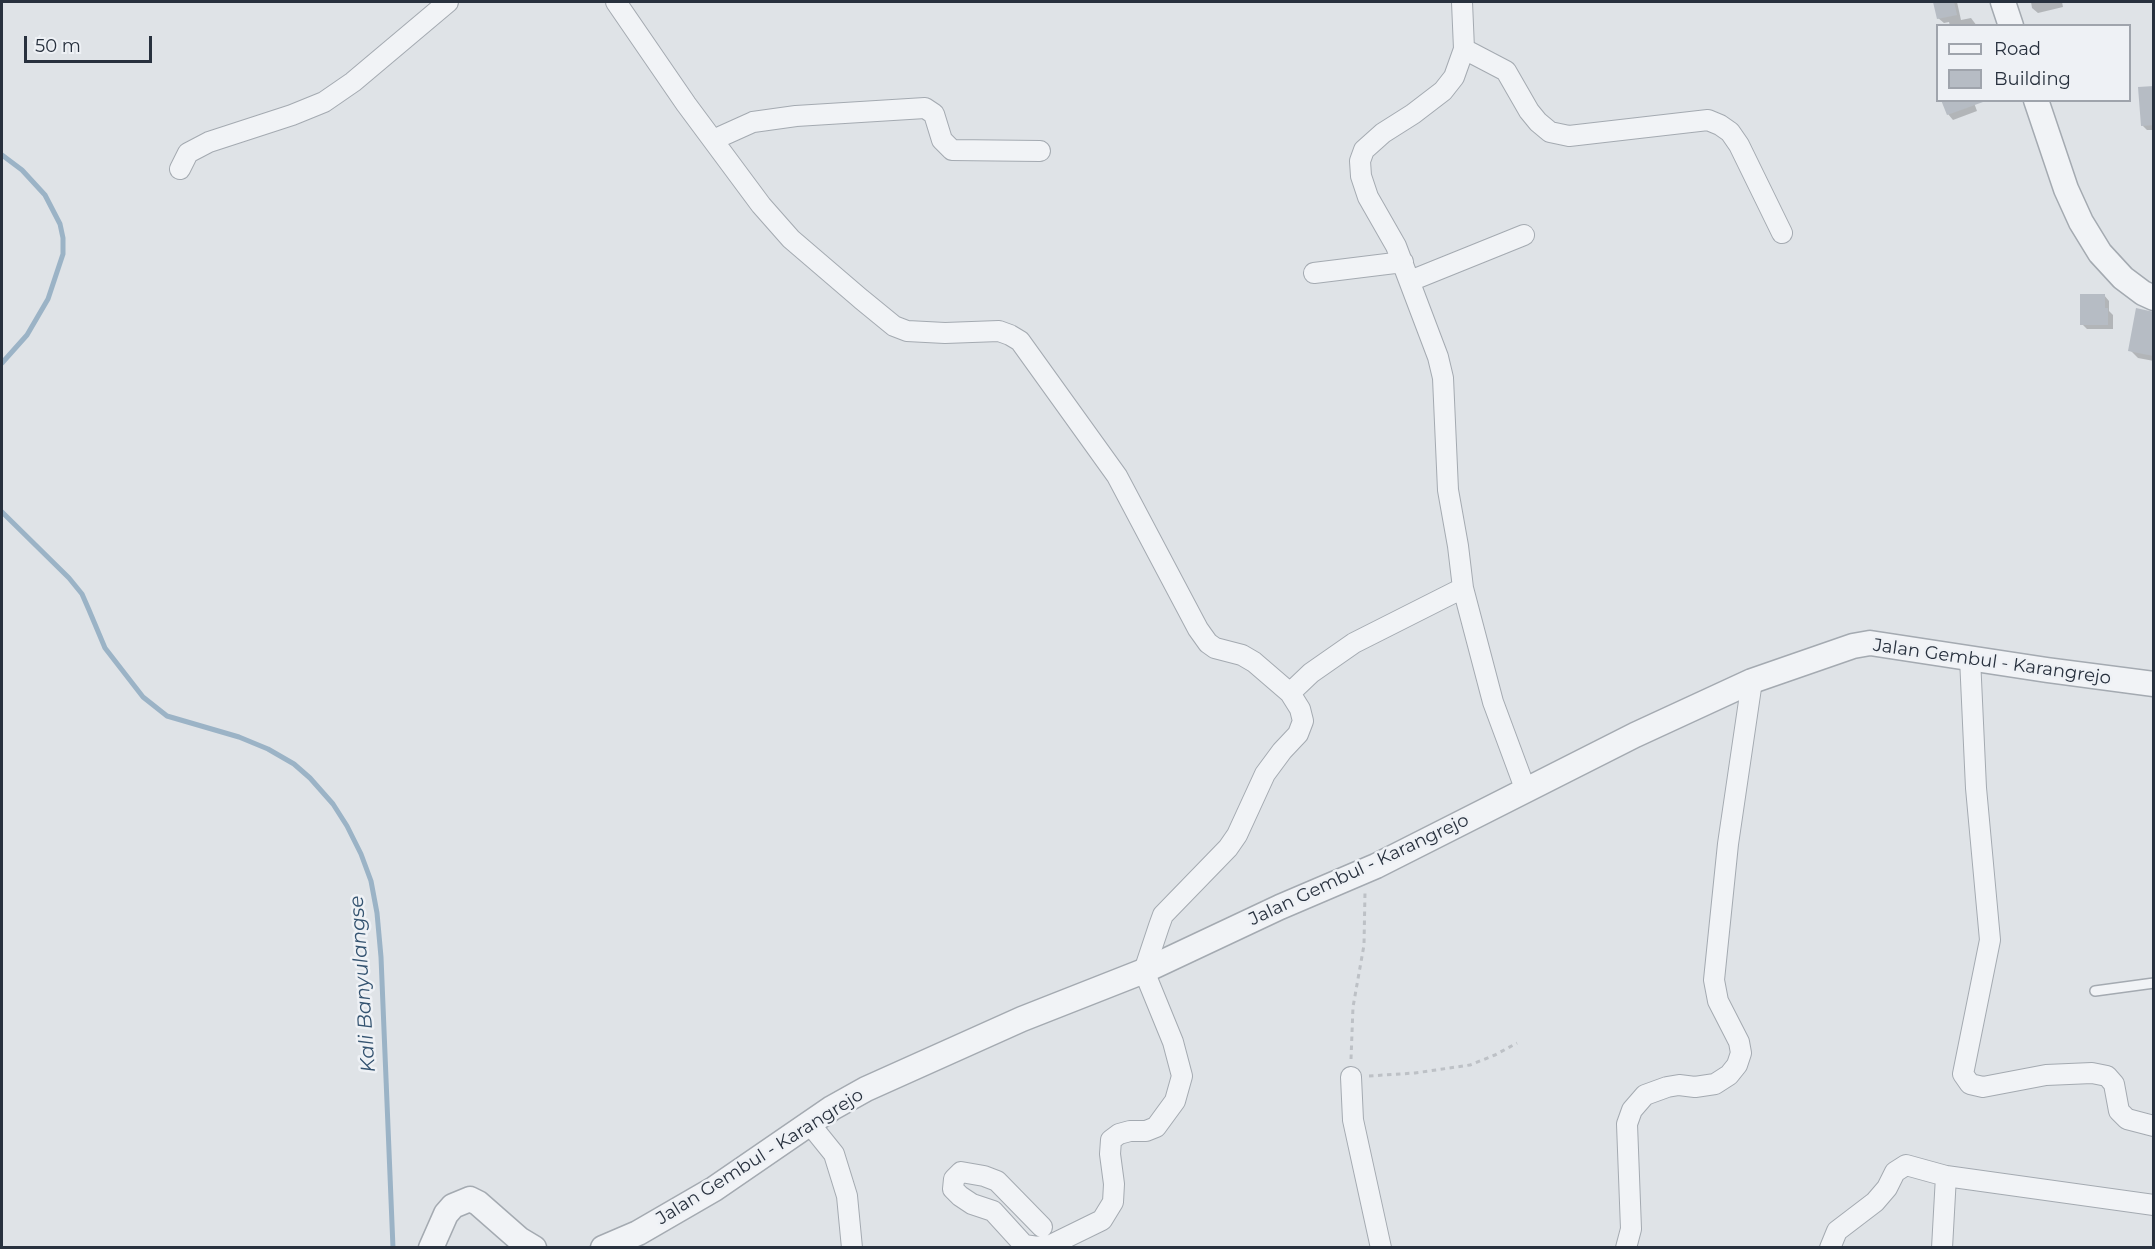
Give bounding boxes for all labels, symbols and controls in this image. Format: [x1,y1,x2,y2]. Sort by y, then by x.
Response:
scale bar [27,24,154,62]
legend [1936,24,2131,102]
text: 50 m [35,35,81,57]
text: Road [1994,38,2041,60]
text: Building [1994,68,2071,90]
street label: Jalan Gembul - Karangrejo [1872,635,2112,689]
street label: Jalan Gembul - Karangrejo [1246,809,1472,931]
water label: Kali Banyulangse [345,895,381,1073]
street label: Jalan Gembul - Karangrejo [652,1084,868,1230]

